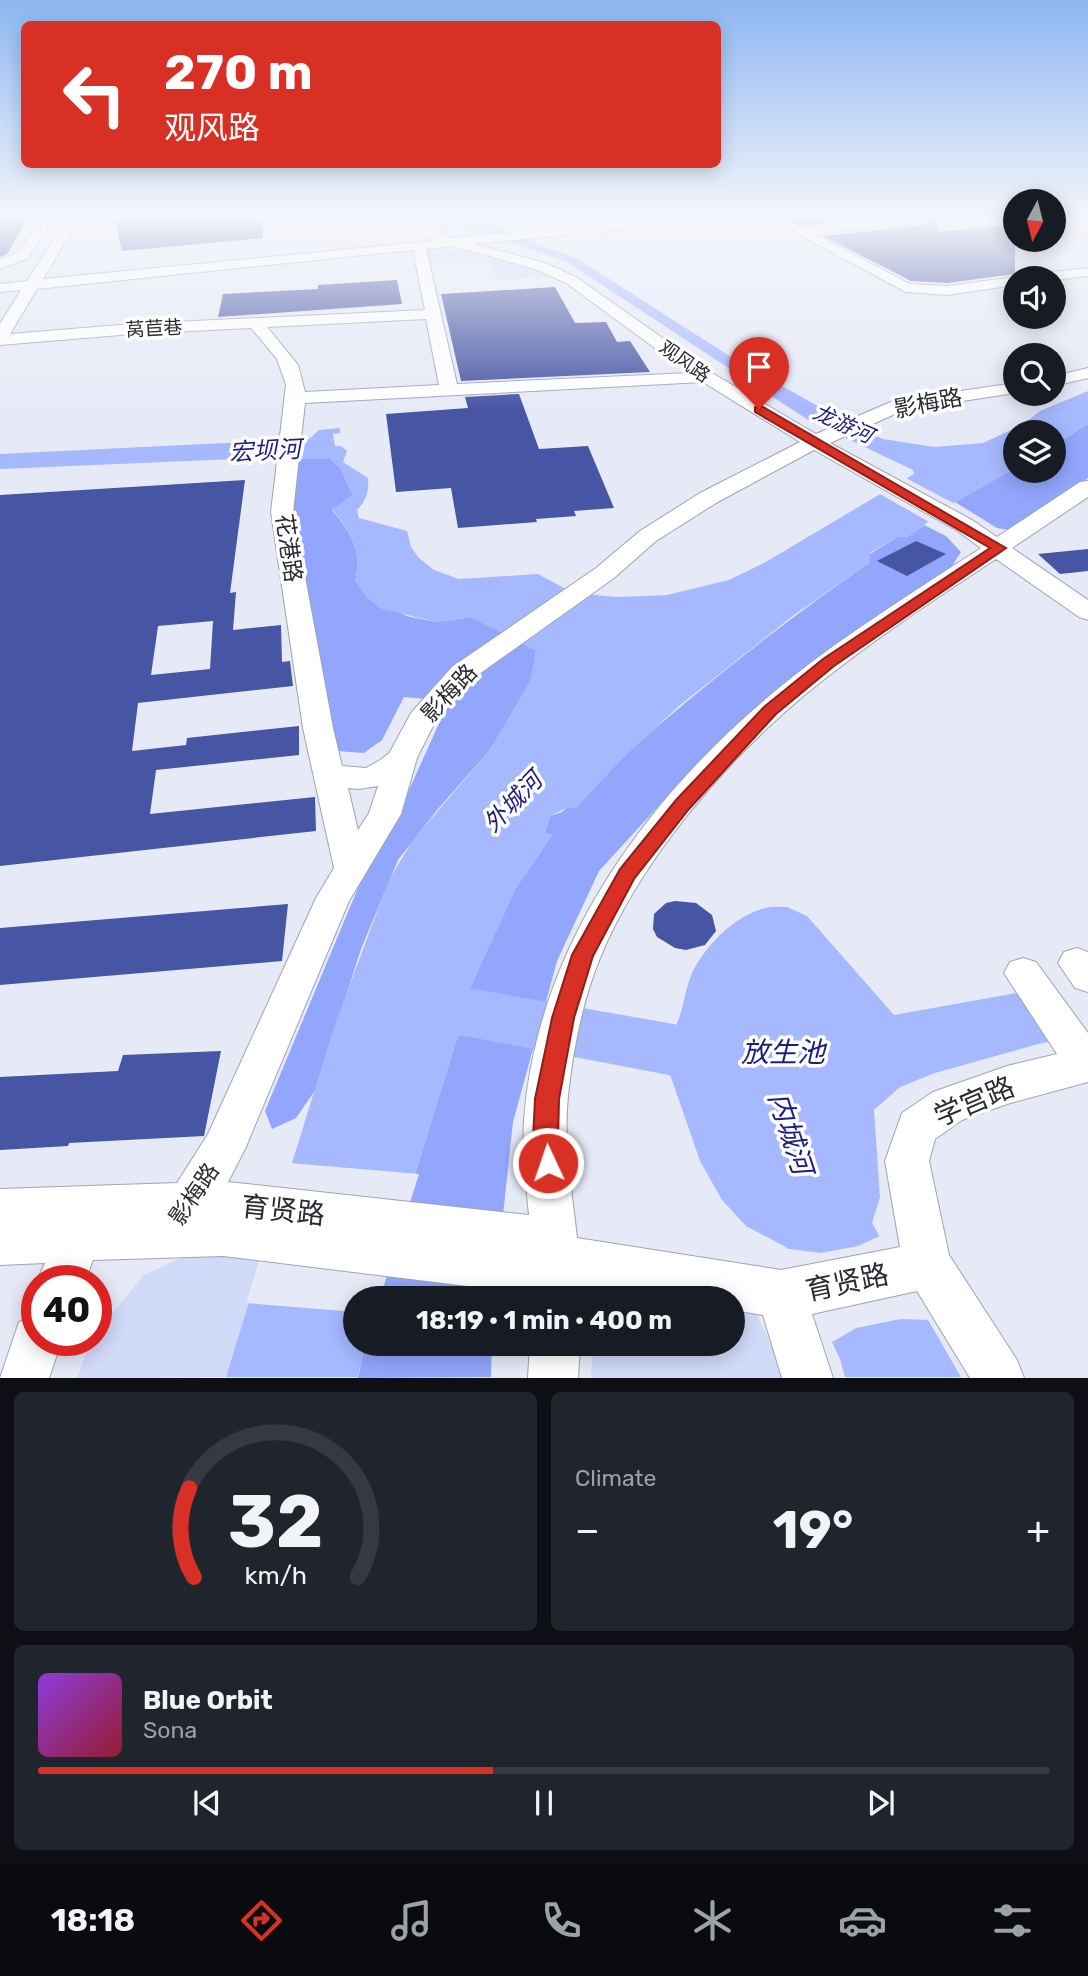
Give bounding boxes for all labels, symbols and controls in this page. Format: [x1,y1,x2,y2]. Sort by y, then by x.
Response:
text: 270 m [164,43,313,101]
icon: left [49,49,140,140]
text: 观风路 [164,109,260,147]
north arrow [1003,189,1066,252]
map controls [1003,189,1066,483]
button: sound [1003,266,1066,329]
street label: 莴苣巷 [125,316,183,341]
street label: 观风路 [655,336,715,387]
pin [729,337,789,409]
button: search [1003,343,1066,406]
icon: arrive [740,348,778,386]
street label: 影梅路 [891,383,965,423]
water label: 龙游河 [809,399,881,449]
button: layers [1003,420,1066,483]
water label: 宏坝河 [228,435,306,467]
street label: 花港路 [270,512,308,584]
street label: 影梅路 [415,658,483,728]
water label: 外城河 [478,764,551,838]
water label: 放生池 [741,1036,828,1069]
street label: 学宫路 [929,1070,1019,1133]
water label: 内城河 [762,1088,821,1183]
position arrow [511,1126,585,1200]
street label: 影梅路 [163,1158,225,1230]
street label: 育贤路 [239,1190,326,1231]
street label: 育贤路 [803,1258,892,1307]
speed limit sign: 40 [21,1265,112,1356]
text: 18:19 · 1 min · 400 m [416,1305,672,1336]
text: Climate [575,1464,656,1492]
text: 32 [228,1480,323,1566]
text: 19° [773,1499,853,1561]
text: − [575,1507,600,1553]
text: + [1026,1507,1050,1553]
text: km/h [244,1561,307,1590]
text: Blue Orbit [143,1685,273,1716]
text: Sona [143,1716,197,1744]
icon: previous [188,1784,226,1822]
icon: pause [525,1784,563,1822]
icon: next [862,1784,900,1822]
icon: directions [237,1896,286,1945]
icon: music [387,1896,436,1945]
icon: phone [537,1896,586,1945]
icon: climate [688,1896,737,1945]
icon: car [838,1896,887,1945]
icon: filters [988,1896,1037,1945]
text: 18:18 [51,1901,135,1939]

